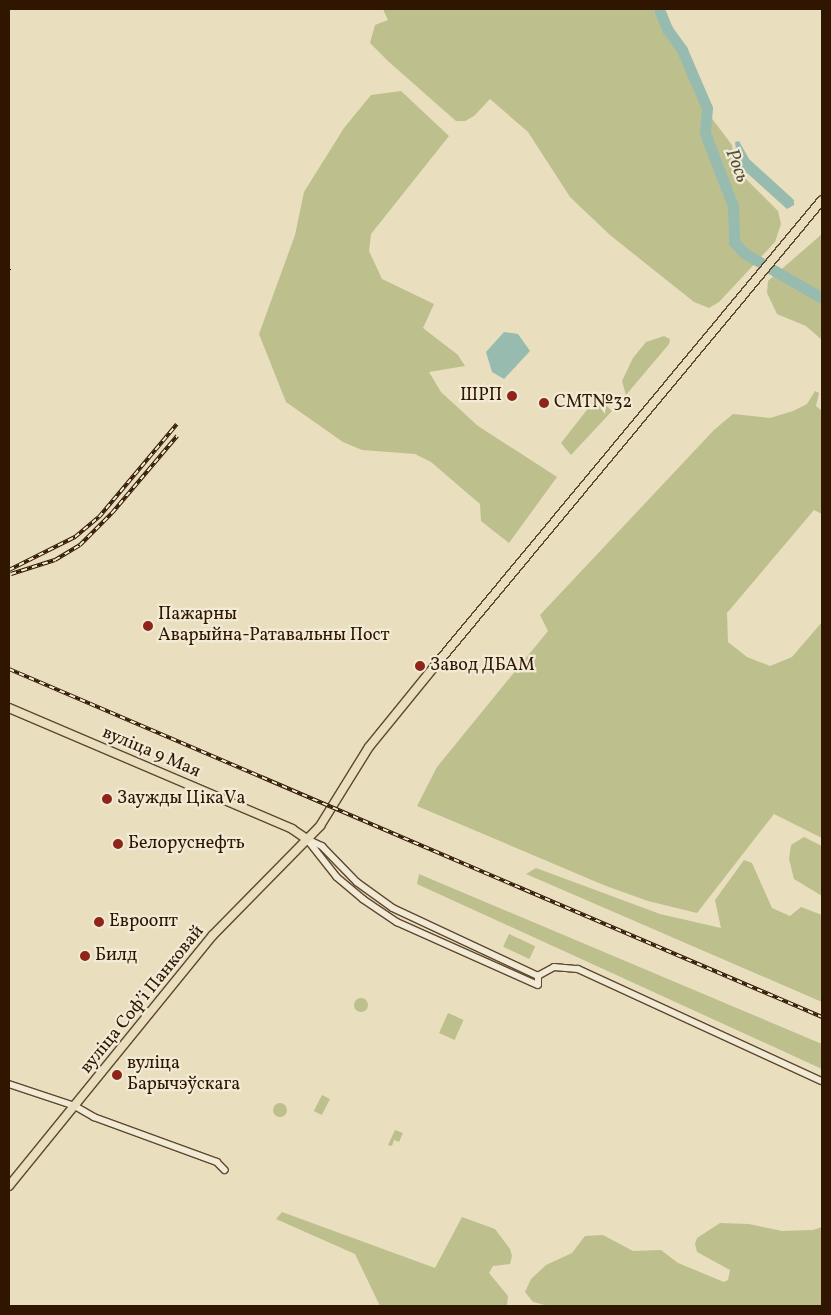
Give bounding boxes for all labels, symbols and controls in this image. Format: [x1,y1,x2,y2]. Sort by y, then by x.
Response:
water label: Рось [719,146,753,186]
place label: ШРП [460,385,502,407]
marker: ШРП [506,390,518,402]
place label: СМТ№32 [554,392,632,414]
marker: СМТ№32 [538,397,550,409]
place label: Пажарны Аварыйна-Ратавальны Пост [158,605,390,648]
marker: Пажарны Аварыйна-Ратавальны Пост [142,620,154,632]
place label: Завод ДБАМ [430,655,535,677]
marker: Завод ДБАМ [414,660,426,672]
street label: вуліца 9 Мая [99,723,203,783]
place label: Заужды ЦікаVа [117,788,245,810]
marker: Заужды ЦікаVа [101,793,113,805]
place label: Белоруснефть [128,833,245,855]
marker: Белоруснефть [112,838,124,850]
place label: Евроопт [109,911,178,933]
marker: Евроопт [93,916,105,928]
street label: вуліца Софʼі Панковай [77,922,209,1078]
place label: Билд [95,945,137,967]
marker: Билд [79,950,91,962]
place label: вуліца Барычэўскага [127,1054,240,1096]
marker: вуліца Барычэўскага [111,1069,123,1081]

